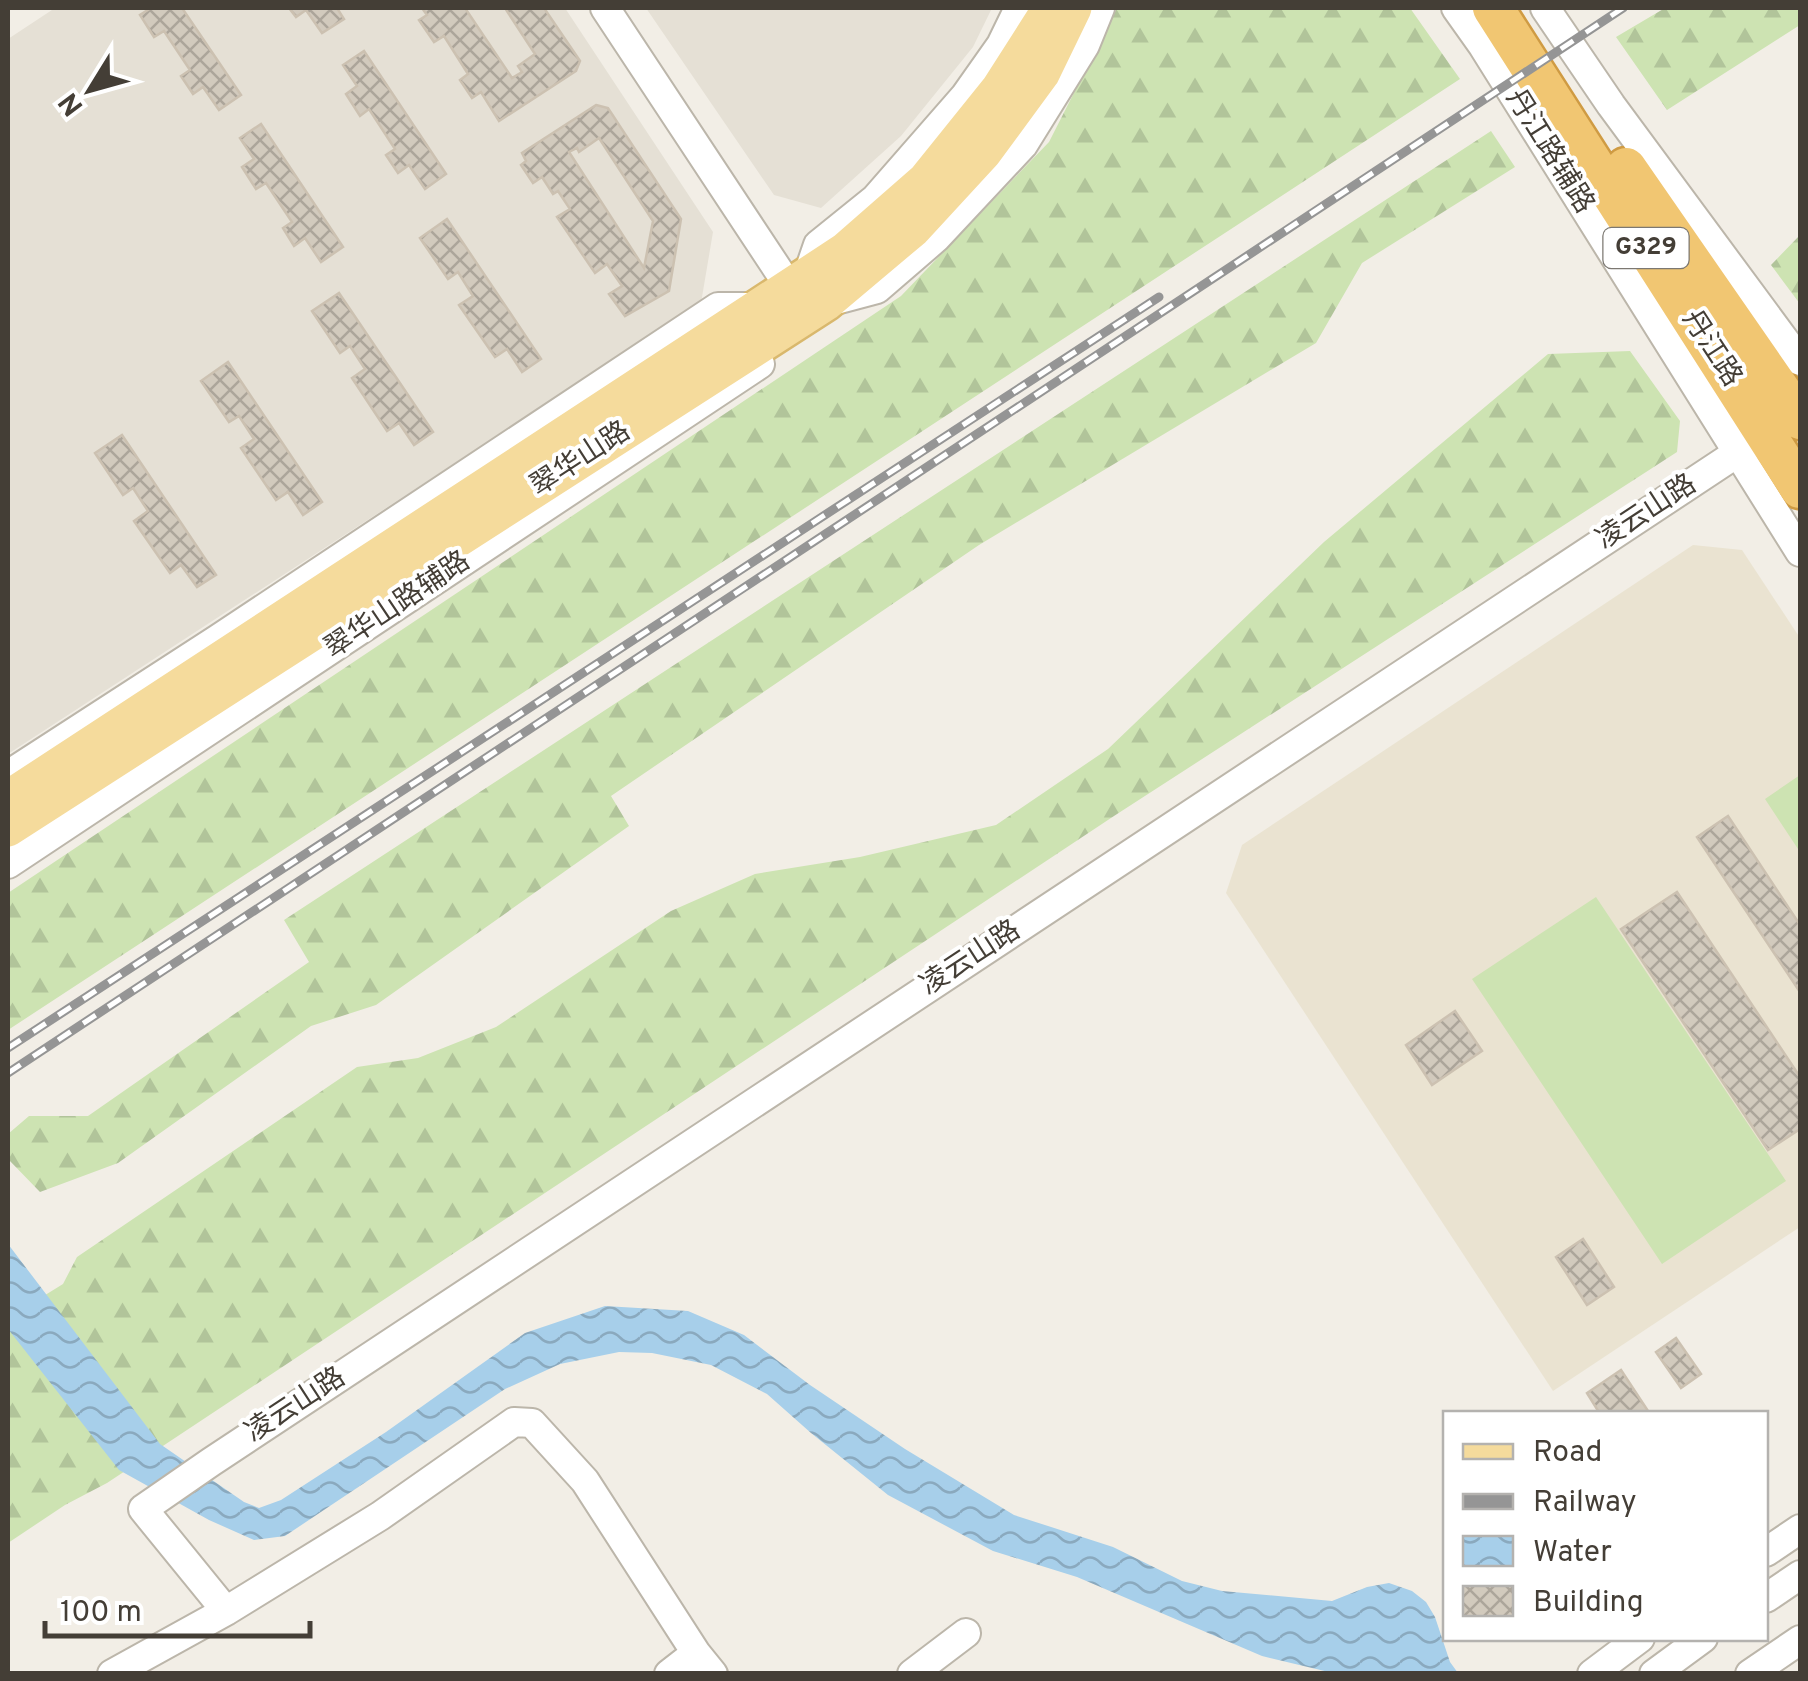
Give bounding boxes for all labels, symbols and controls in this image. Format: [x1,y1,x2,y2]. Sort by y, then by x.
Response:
north arrow [40,40,140,140]
street label: 丹江路辅路 [1497,83,1601,221]
text: N [52,84,93,122]
road number: G329 [1604,228,1688,268]
street label: 丹江路 [1673,304,1749,394]
street label: 翠华山路 [524,414,638,506]
street label: 凌云山路 [1590,467,1704,559]
street label: 翠华山路辅路 [318,544,478,668]
street label: 凌云山路 [914,913,1028,1005]
street label: 凌云山路 [239,1360,353,1452]
legend [1443,1411,1768,1641]
text: Road [1533,1435,1602,1472]
text: Railway [1533,1485,1637,1522]
text: Water [1533,1535,1612,1572]
scale bar [45,1576,310,1638]
text: Building [1533,1585,1644,1622]
text: 100 m [60,1595,142,1632]

